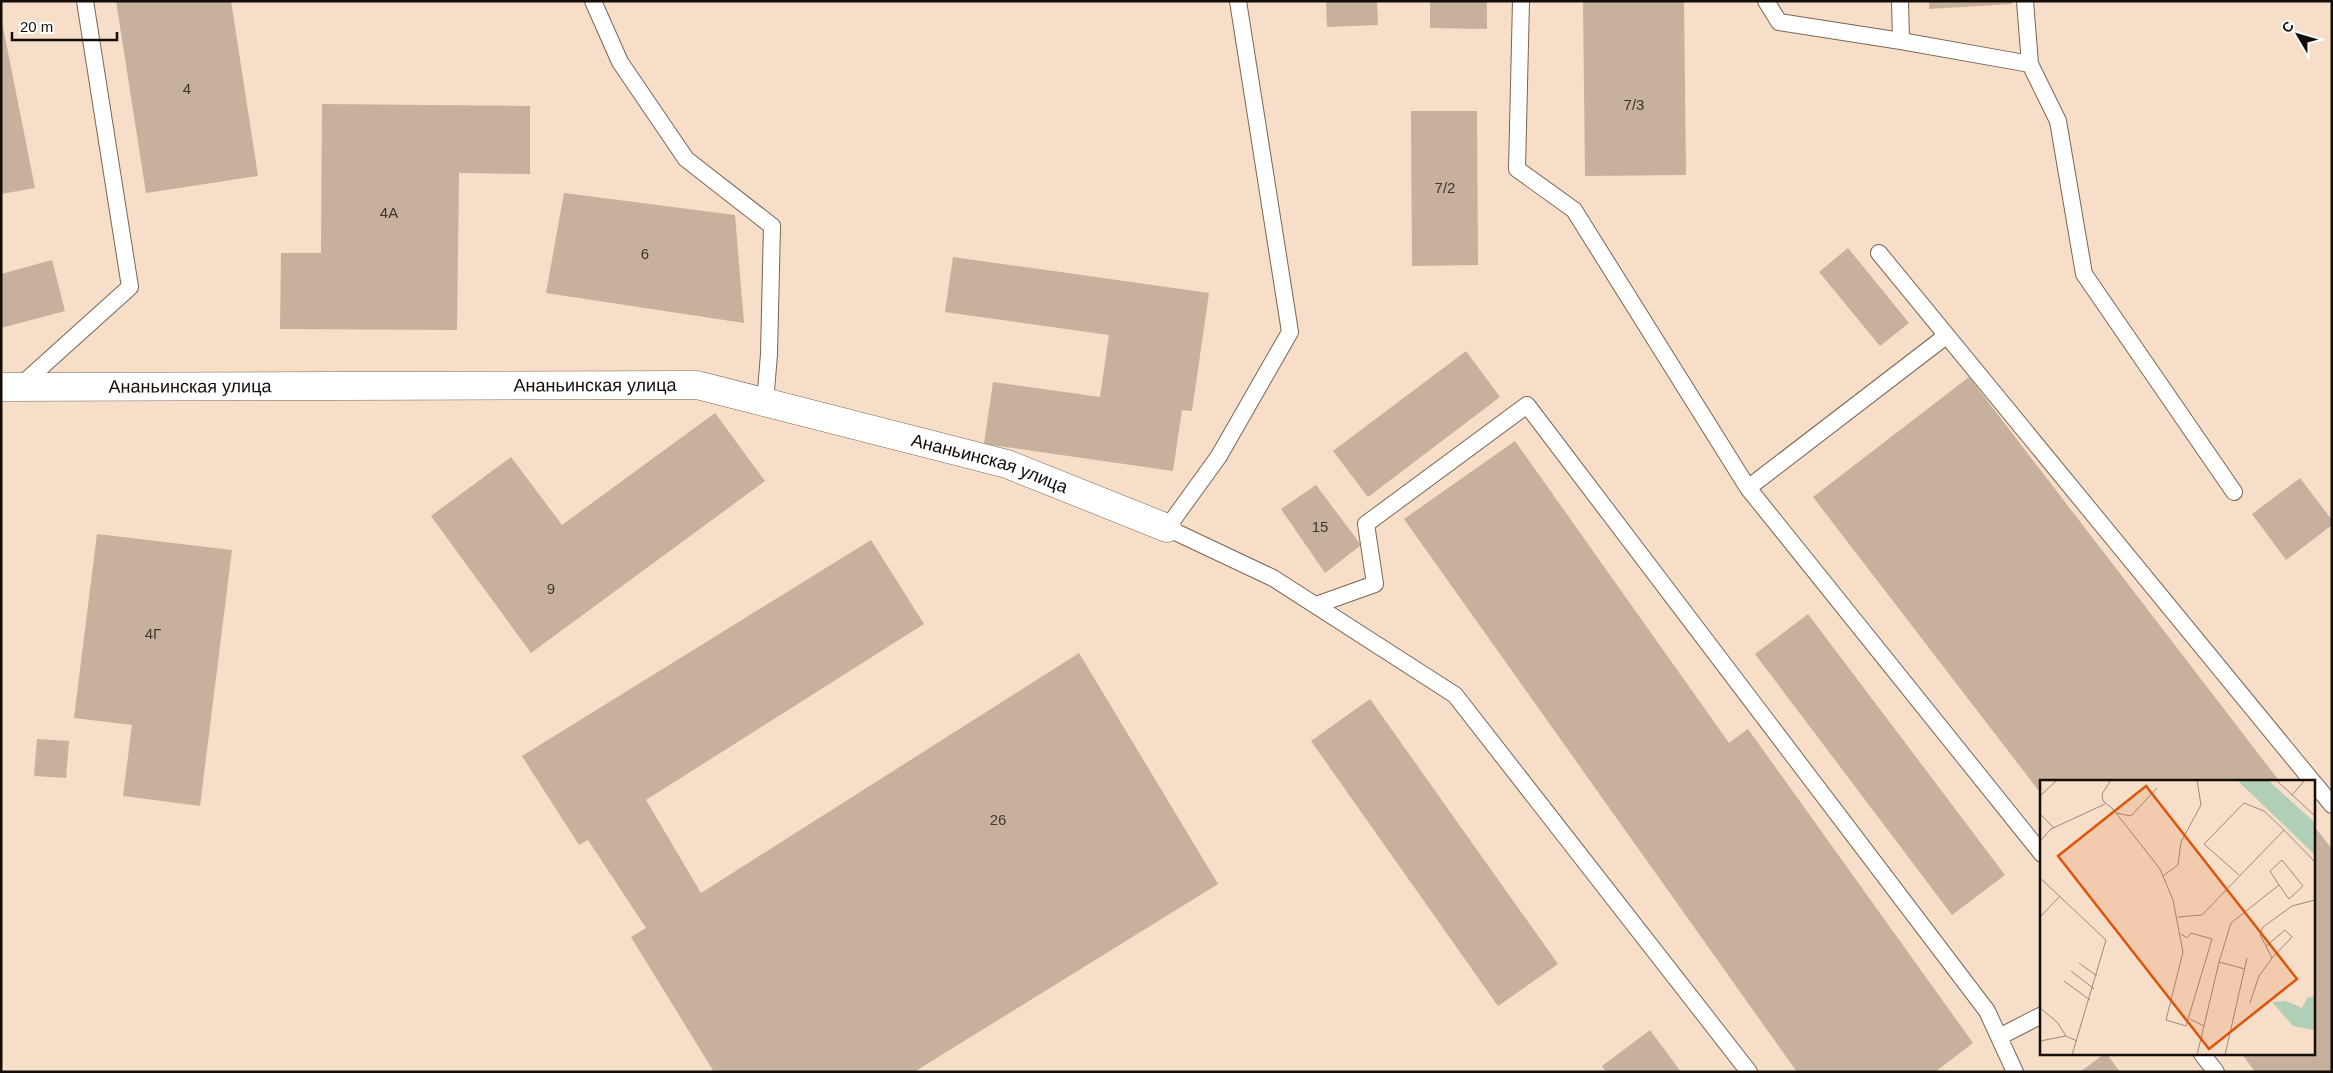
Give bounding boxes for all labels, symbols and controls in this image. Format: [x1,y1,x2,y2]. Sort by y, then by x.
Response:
scale bar [12,10,118,42]
north arrow [2273,10,2323,60]
text: 20 m [20,18,53,35]
text: С [2278,18,2297,36]
house number: 4 [183,80,191,97]
house number: 7/3 [1624,96,1644,113]
house number: 7/2 [1435,179,1455,196]
house number: 4А [380,204,398,221]
house number: 6 [641,245,649,262]
street label: Ананьинская улица [514,375,677,396]
street label: Ананьинская улица [109,376,272,397]
street label: Ананьинская улица [909,430,1072,498]
house number: 15 [1312,518,1328,535]
house number: 9 [547,580,555,597]
house number: 4Г [145,625,161,642]
inset map [2040,780,2316,1056]
house number: 26 [990,811,1006,828]

